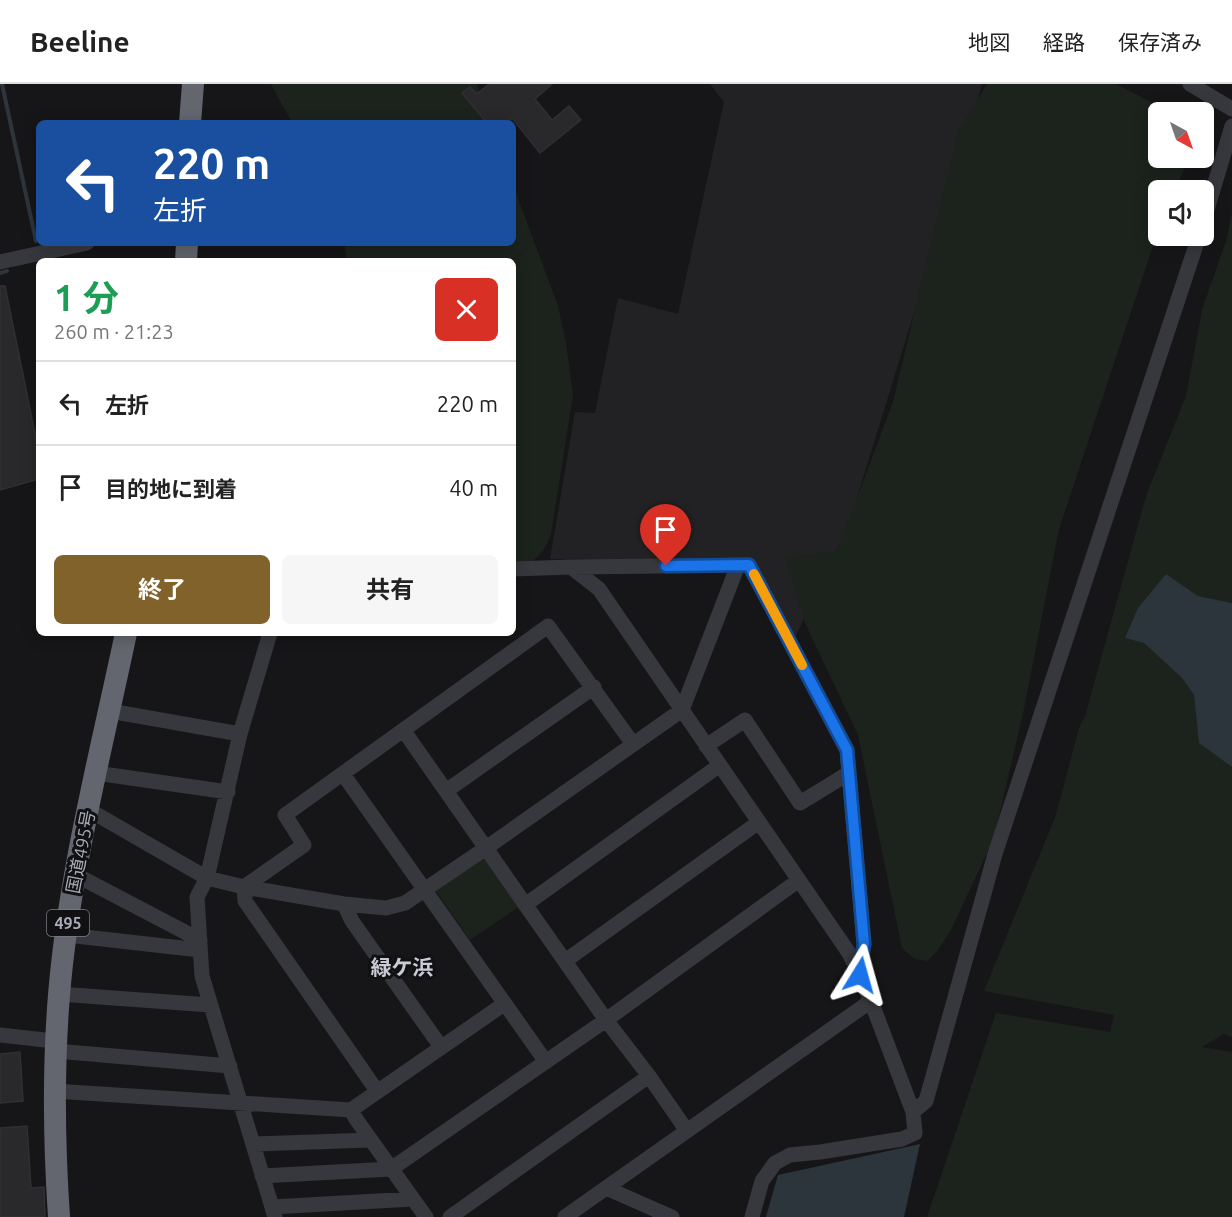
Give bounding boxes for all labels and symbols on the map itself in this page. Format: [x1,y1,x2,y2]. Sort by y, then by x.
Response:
north arrow [1148,102,1214,168]
pin [640,504,691,566]
street label: 国道495号 [62,808,98,895]
road number: 495 [47,910,89,936]
position arrow [828,943,892,1007]
district label: 緑ケ浜 [371,955,434,979]

